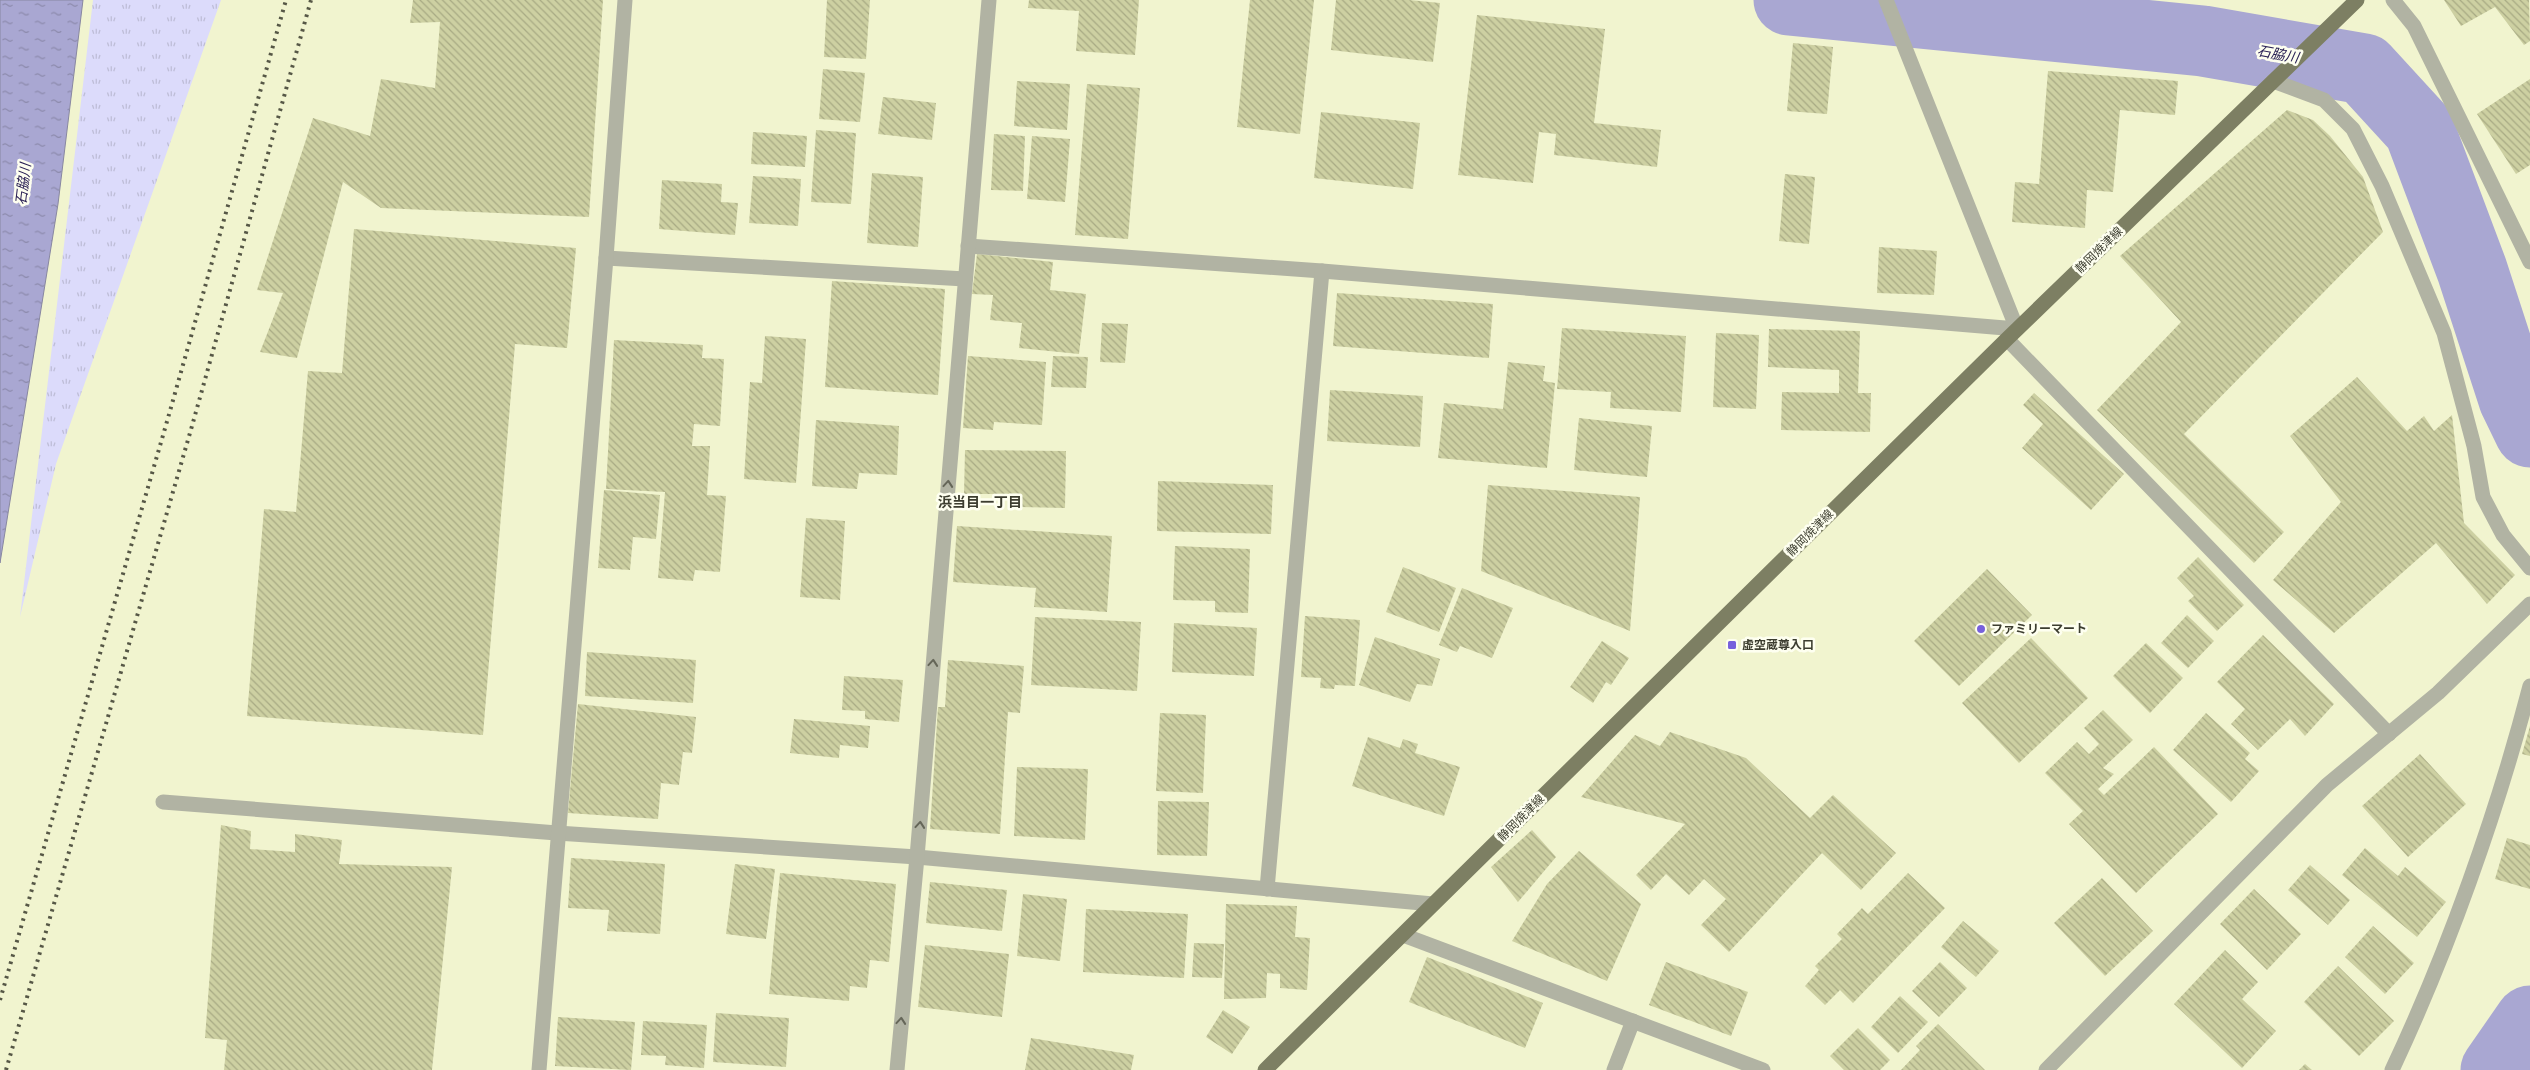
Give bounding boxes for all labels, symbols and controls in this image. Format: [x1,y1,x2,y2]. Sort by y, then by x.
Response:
water label: 石脇川 [2256,41,2302,67]
water label: 石脇川 [11,160,35,206]
street label: 静岡焼津線 [2071,223,2126,277]
one-way arrow [942,479,953,487]
district label: 浜当目一丁目 [938,492,1022,511]
street label: 静岡焼津線 [1782,505,1837,560]
place label: ファミリーマート [1991,620,2087,637]
marker: ファミリーマート [1975,623,1987,635]
place label: 虚空蔵尊入口 [1742,636,1814,653]
marker: 虚空蔵尊入口 [1726,639,1738,651]
one-way arrow [927,659,938,667]
street label: 静岡焼津線 [1493,790,1548,845]
one-way arrow [914,821,925,829]
one-way arrow [895,1017,906,1025]

